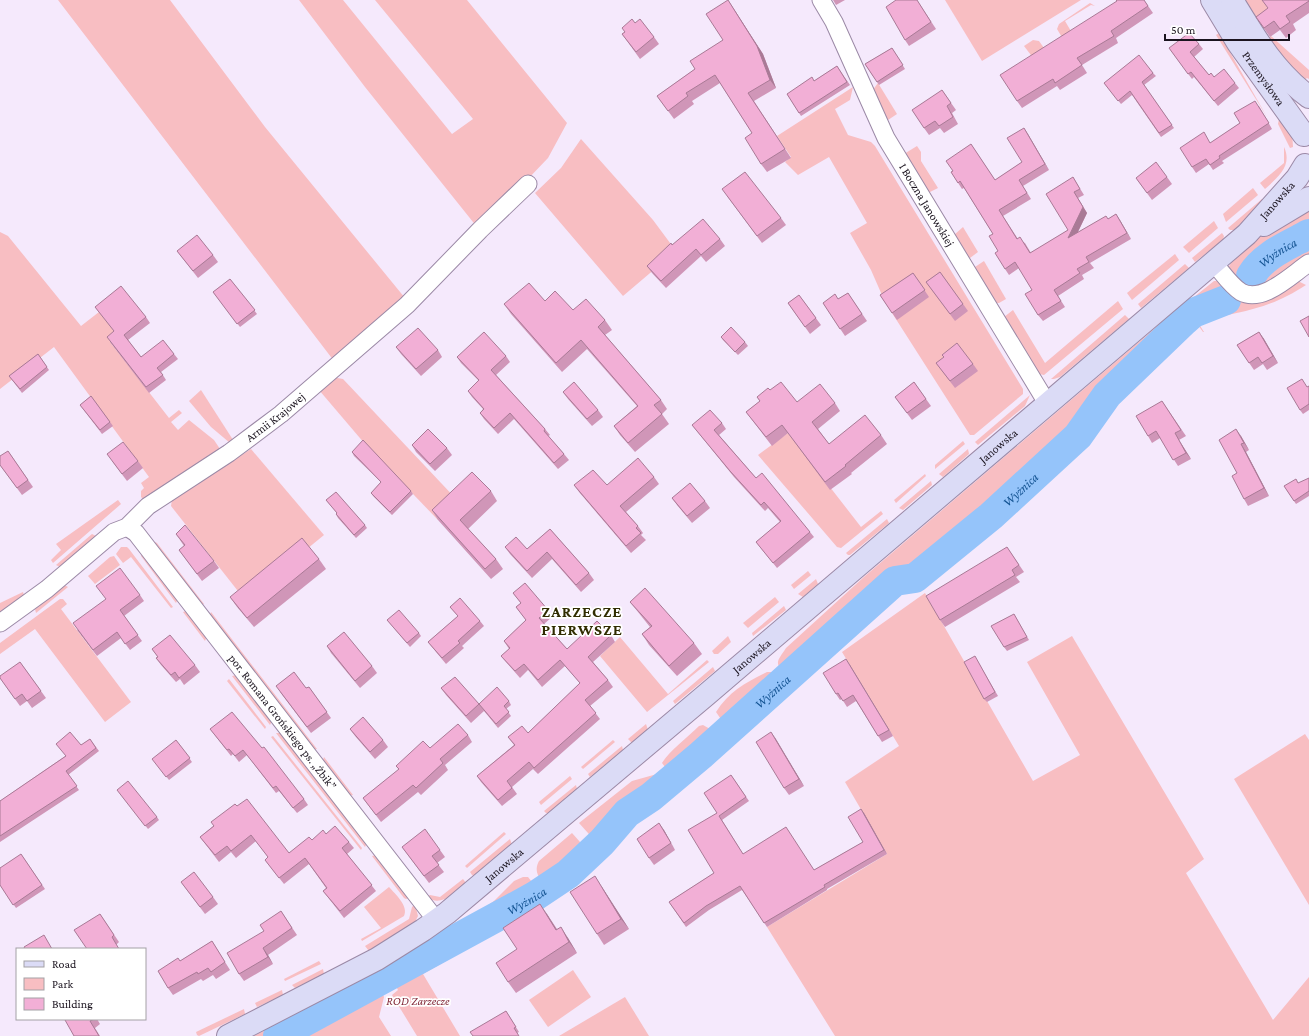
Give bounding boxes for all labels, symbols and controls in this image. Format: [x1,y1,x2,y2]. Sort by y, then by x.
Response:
scale bar [1165,16,1289,42]
text: 50 m [1171,23,1196,37]
street label: Przemysłowa [1239,49,1288,109]
street label: I Boczna Janowskiej [896,161,957,249]
street label: Janowska [1256,178,1298,223]
water label: Wyżnica [1255,234,1299,270]
street label: Armii Krajowej [243,389,308,445]
street label: Janowska [975,425,1021,467]
water label: Wyżnica [999,469,1041,509]
district label: ZARZECZE PIERWSZE [541,603,623,638]
street label: Janowska [729,636,774,677]
street label: por. Romana Grońskiego ps. „Żbik” [226,652,339,792]
water label: Wyżnica [751,671,793,711]
street label: Janowska [481,845,527,886]
water label: Wyżnica [504,883,549,917]
legend [16,948,146,1020]
text: Road [52,957,77,971]
text: Park [52,977,74,991]
park label: ROD Zarzecze [386,994,450,1008]
text: Building [52,997,93,1011]

